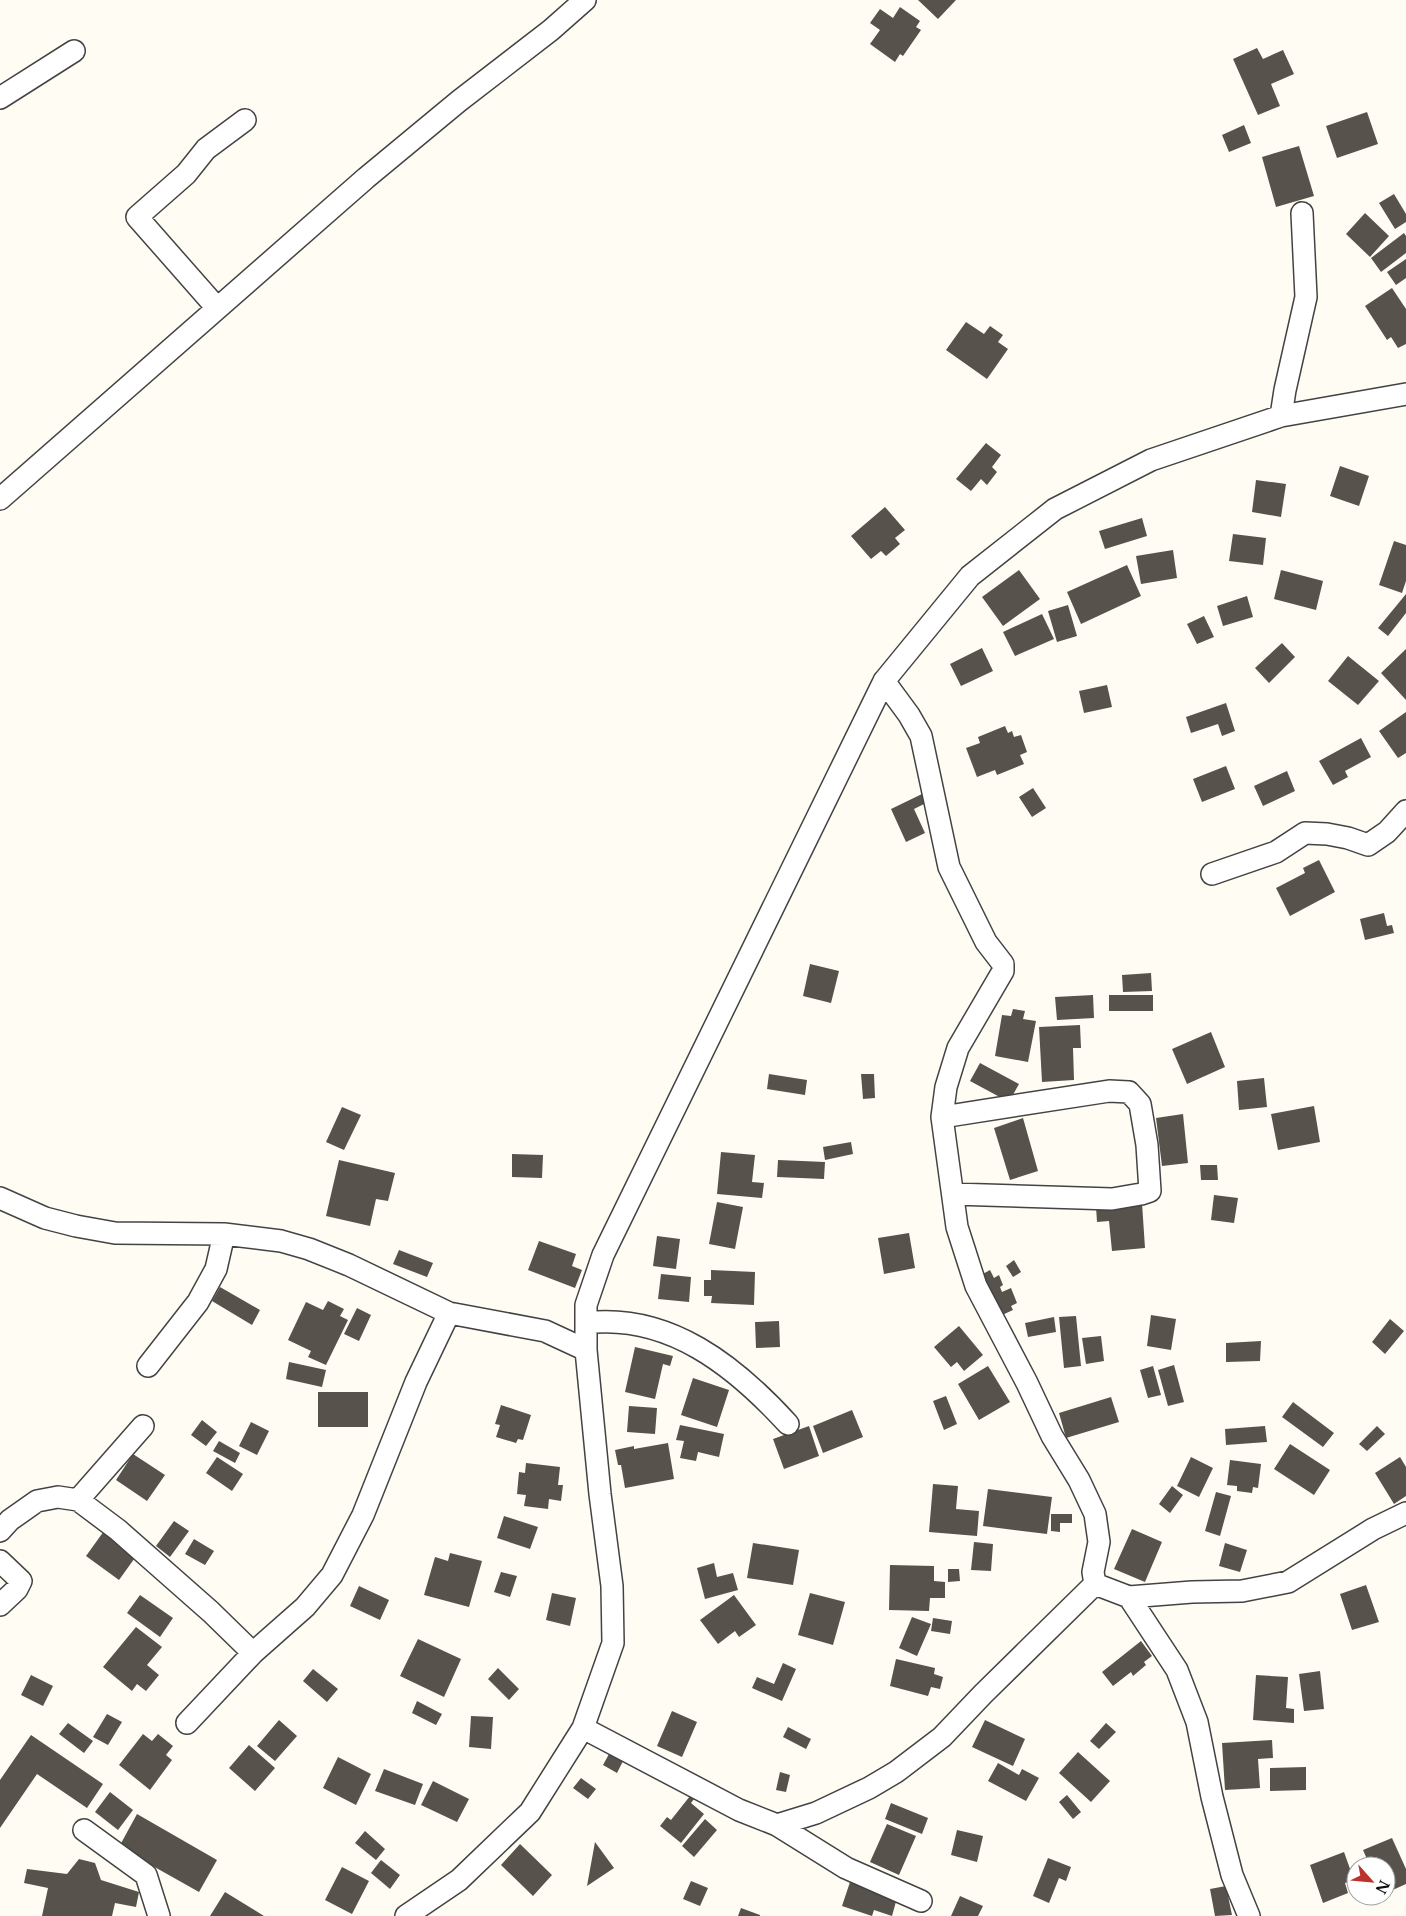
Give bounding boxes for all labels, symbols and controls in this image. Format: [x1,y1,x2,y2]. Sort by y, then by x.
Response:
north arrow [1346,1856,1396,1906]
text: N [1372,1877,1394,1897]

